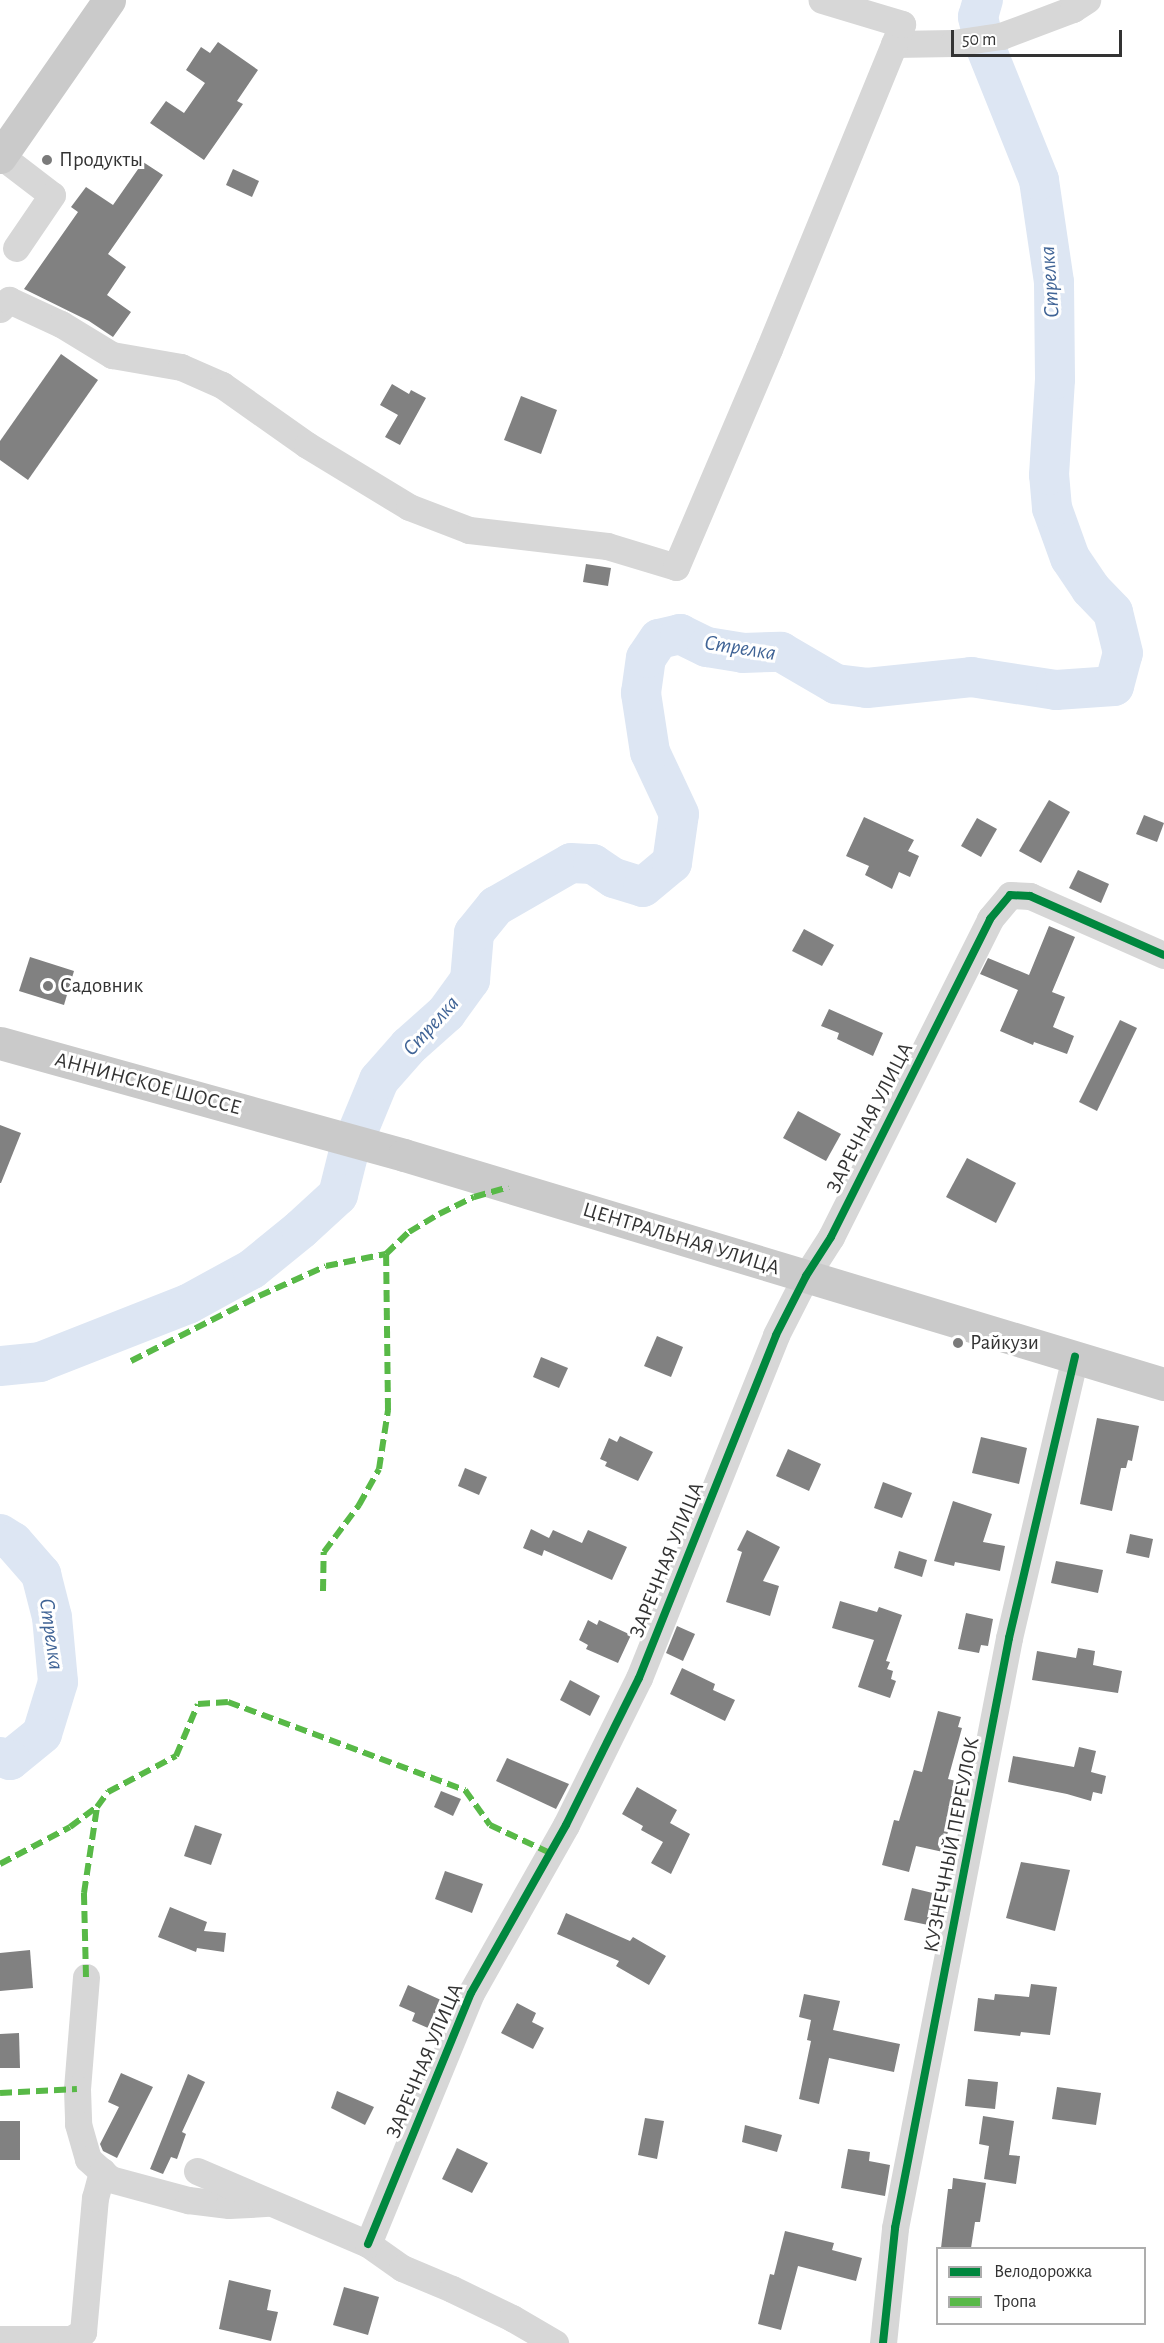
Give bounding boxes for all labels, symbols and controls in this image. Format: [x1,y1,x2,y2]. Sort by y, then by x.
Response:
scale bar [954,18,1125,56]
text: 50 m [962,31,996,49]
place label: Продукты [59,147,143,173]
marker: Продукты [40,153,54,167]
water label: Стрелка [1034,245,1066,319]
water label: Стрелка [702,629,778,667]
place label: Садовник [60,973,143,999]
marker: Садовник [41,979,55,993]
water label: Стрелка [397,990,465,1062]
street label: ЗАРЕЧНАЯ УЛИЦА [821,1039,919,1197]
street label: АННИНСКОЕ ШОССЕ [52,1047,244,1121]
street label: ЦЕНТРАЛЬНАЯ УЛИЦА [580,1197,782,1281]
place label: Райкузи [970,1330,1039,1356]
marker: Райкузи [951,1336,965,1350]
street label: ЗАРЕЧНАЯ УЛИЦА [624,1479,710,1641]
water label: Стрелка [33,1597,69,1671]
street label: КУЗНЕЧНЫЙ ПЕРЕУЛОК [919,1735,985,1955]
street label: ЗАРЕЧНАЯ УЛИЦА [381,1980,469,2142]
legend [936,2247,1146,2325]
text: Велодорожка [994,2263,1092,2281]
text: Тропа [994,2293,1037,2311]

